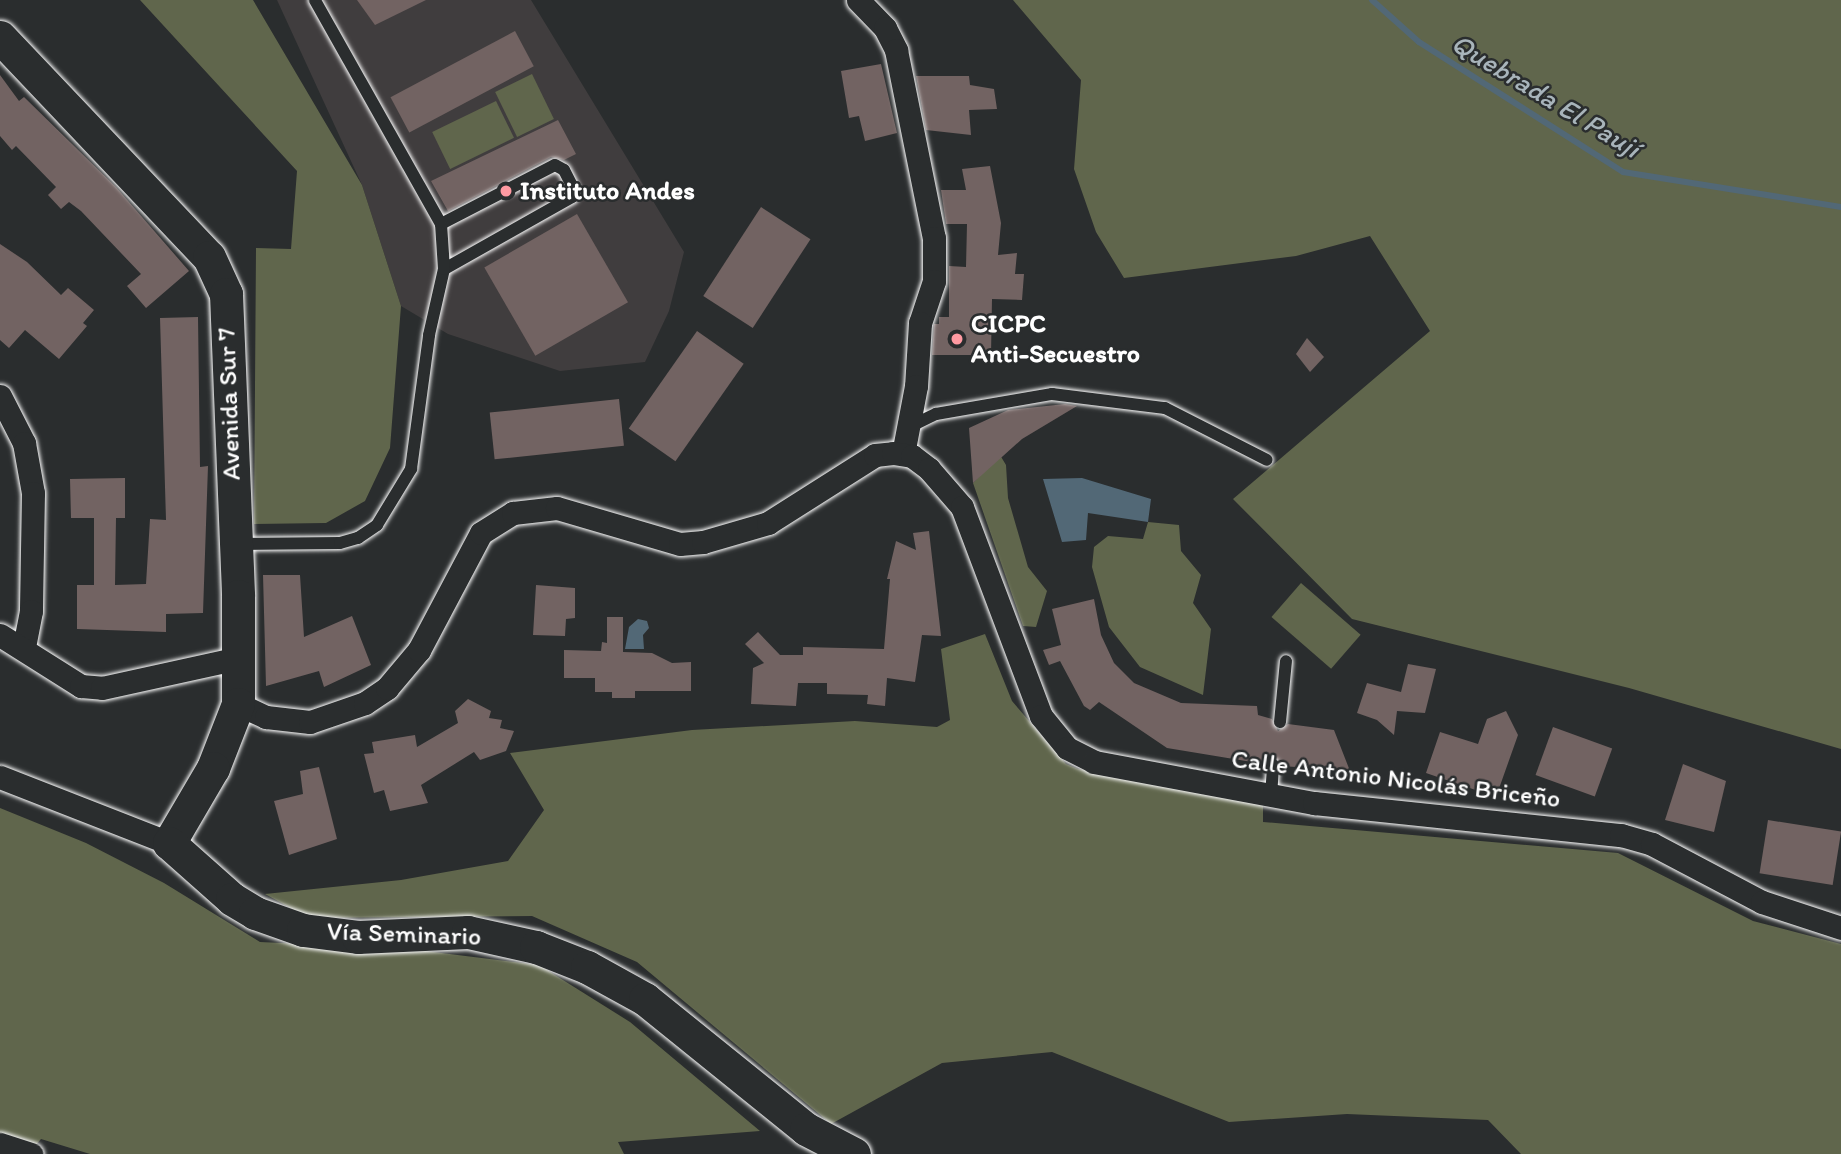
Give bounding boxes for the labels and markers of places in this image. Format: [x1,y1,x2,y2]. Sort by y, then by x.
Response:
place label: Instituto Andes [520,175,694,207]
marker: Instituto Andes [498,183,514,199]
place label: CICPC Anti-Secuestro [971,308,1140,370]
marker: CICPC Anti-Secuestro [949,331,965,347]

